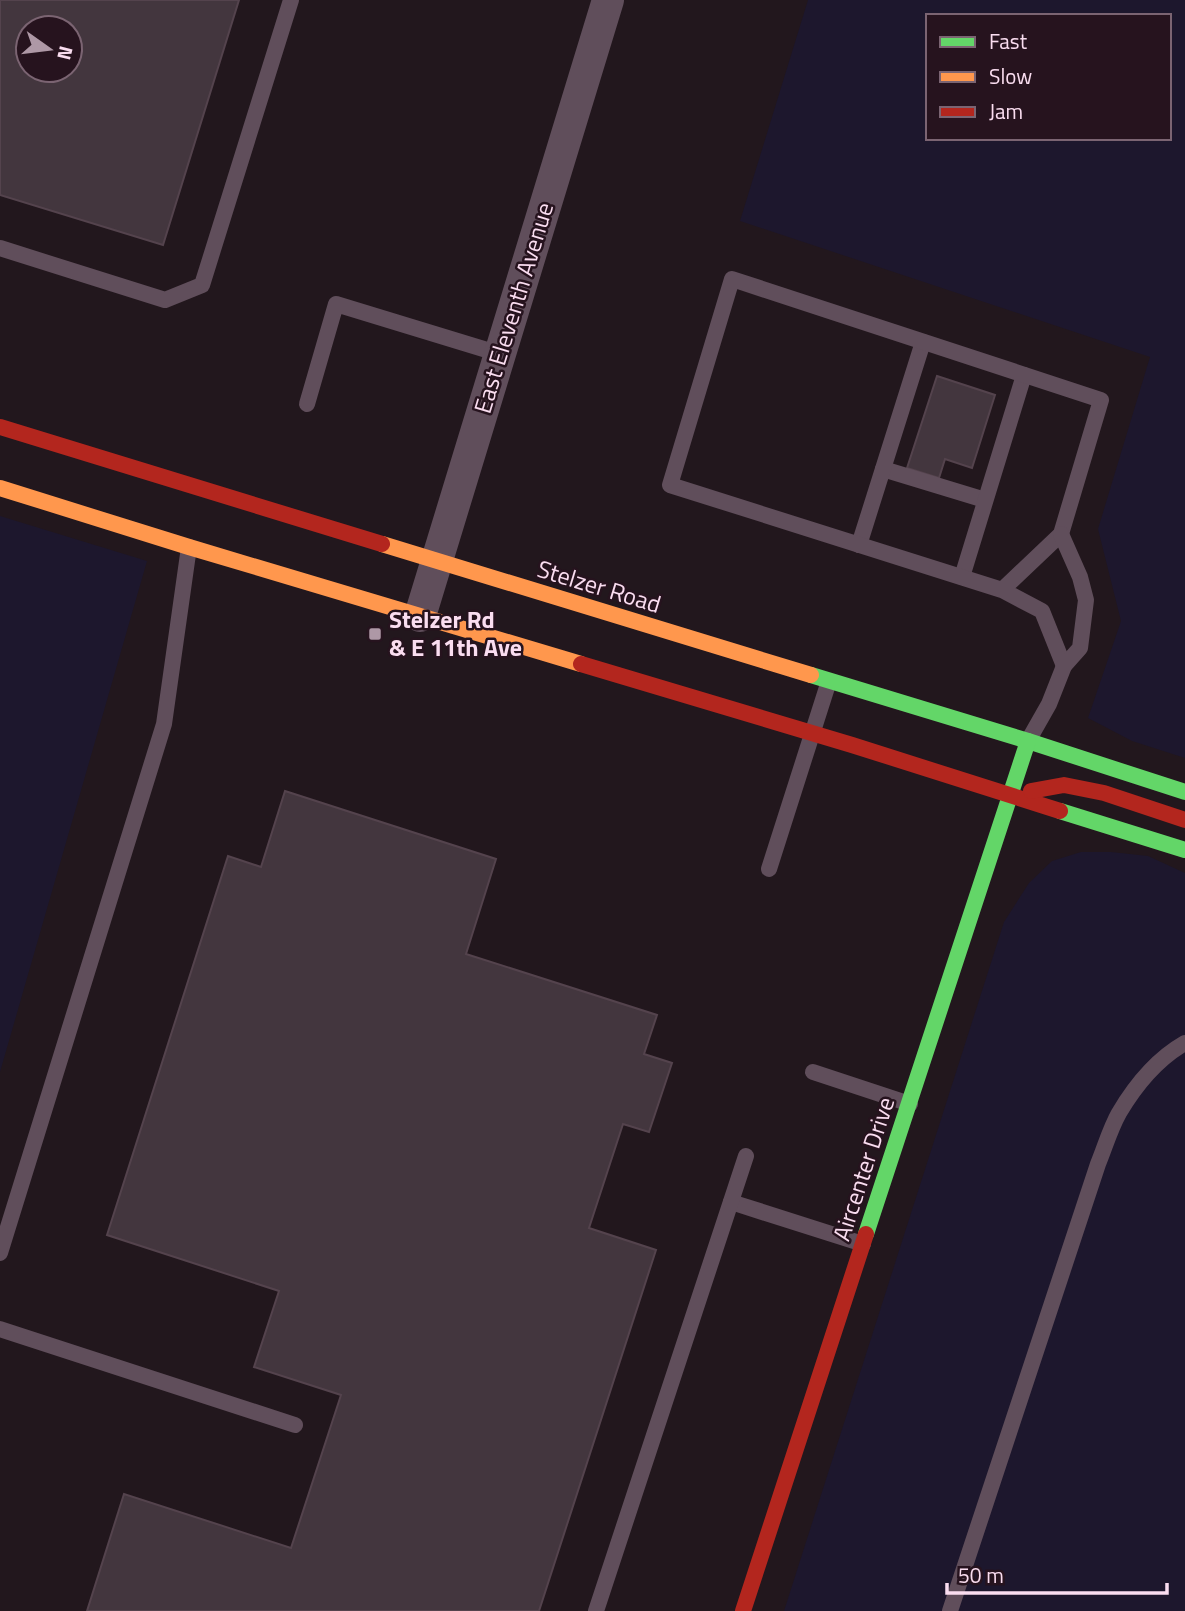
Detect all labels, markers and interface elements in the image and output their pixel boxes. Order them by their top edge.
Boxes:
north arrow [14,14,84,84]
legend [926,14,1171,140]
text: Fast [989,25,1028,57]
text: N [50,43,82,63]
text: Slow [989,60,1032,92]
text: Jam [989,95,1023,127]
street label: East Eleventh Avenue [464,198,562,418]
street label: Stelzer Road [533,550,665,622]
place label: Stelzer Rd & E 11th Ave [389,601,522,665]
marker: Stelzer Rd & E 11th Ave [367,626,383,642]
street label: Aircenter Drive [823,1092,903,1245]
scale bar [947,1552,1168,1596]
text: 50 m [958,1559,1004,1591]

